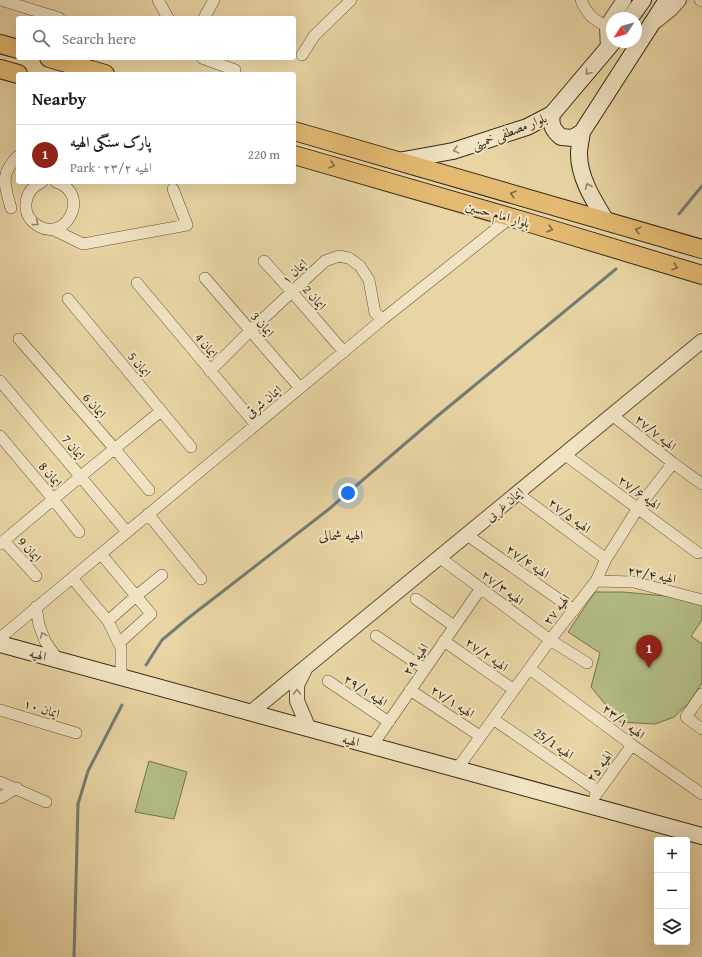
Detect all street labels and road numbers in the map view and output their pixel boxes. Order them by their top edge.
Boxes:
street label: بلوار مصطفی خمینی [469,108,550,155]
street label: بلوار امام حسین [463,196,532,235]
street label: ایمان ۱ [277,254,312,288]
street label: ایمان 2 [298,281,331,314]
street label: ایمان 3 [246,308,279,341]
street label: ایمان 4 [190,328,223,362]
street label: ایمان 5 [123,347,156,381]
street label: ایمان شرقی [241,380,286,422]
street label: ایمان 6 [78,389,111,422]
street label: الهیه ۲۷/۷ [631,410,681,455]
street label: ایمان 7 [57,430,90,464]
street label: ایمان 8 [34,458,67,491]
street label: الهیه ۲۷/۶ [614,470,665,515]
street label: ایمان غربی [481,483,528,526]
street label: الهیه ۲۷/۵ [545,493,595,538]
street label: ایمان 9 [13,533,46,566]
street label: الهیه ۲۷/۴ [502,540,553,583]
street label: الهیه ۲۳/۴ [626,561,678,589]
street label: الهیه ۲۷/۳ [478,565,528,610]
street label: الهیه ۲۷ [538,590,575,629]
street label: الهیه ۲۷/۲ [461,633,512,676]
street label: الهیه ۲۹ [398,639,433,679]
street label: الهیه [27,643,49,666]
street label: الهیه ۲۹/۱ [340,669,392,712]
street label: الهیه ۲۷/۱ [427,680,479,723]
street label: ایمان ۱۰ [21,694,62,723]
street label: الهیه ۲۳/۱ [599,699,649,744]
street label: الهیه 25/1 [530,723,578,764]
street label: الهیه [340,729,362,752]
street label: الهیه ۲۵ [581,746,617,786]

